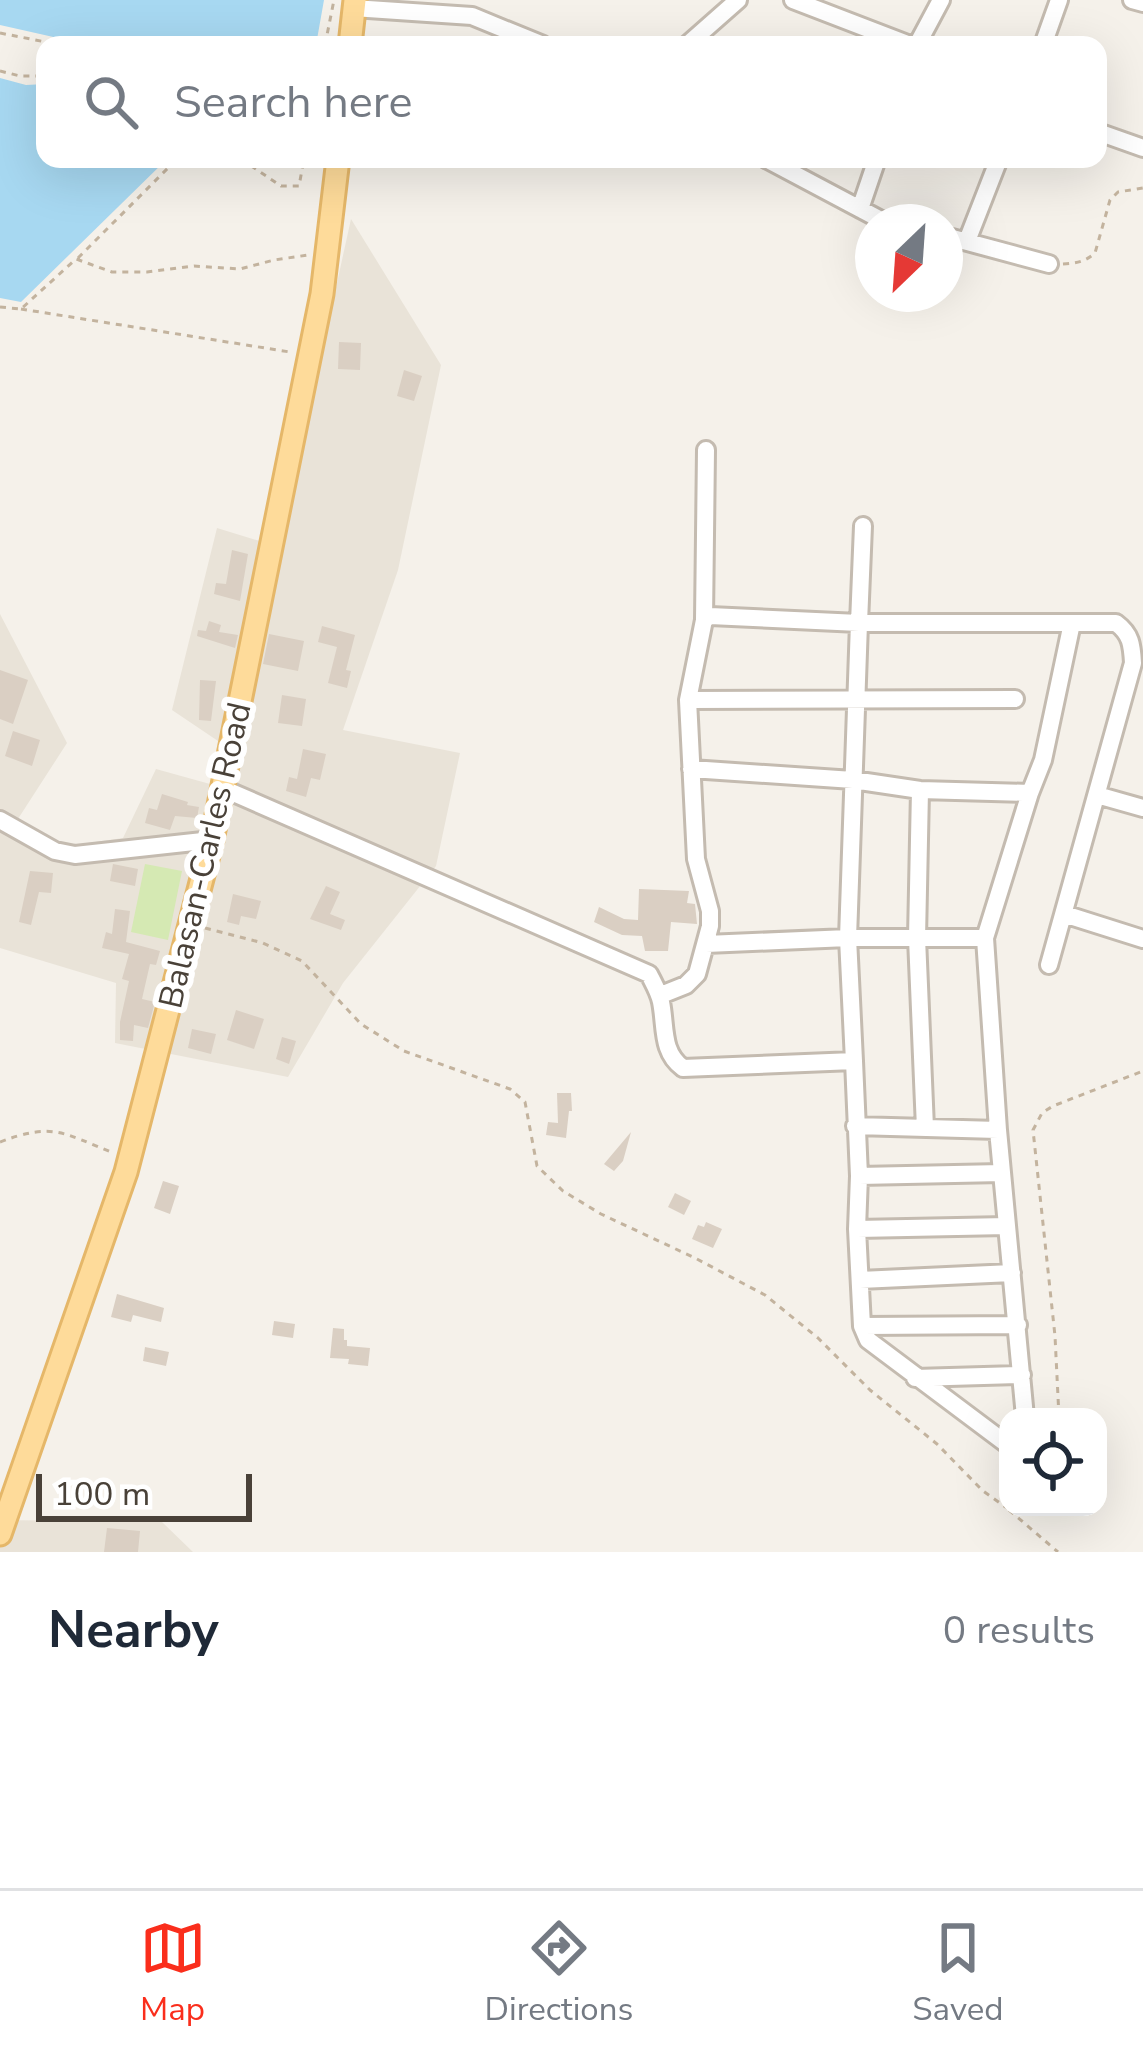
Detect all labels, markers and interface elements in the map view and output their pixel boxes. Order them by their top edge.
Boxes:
search box [36,36,1107,168]
icon: search [78,69,144,135]
text: Search here [174,72,413,133]
north arrow [855,204,963,312]
street label: Balasan-Carles Road [148,698,263,1013]
map controls [999,1408,1107,1516]
button: locate [999,1408,1107,1516]
scale bar [36,1468,252,1521]
text: 100 m [54,1472,150,1517]
text: Nearby [48,1595,219,1665]
text: 0 results [943,1604,1095,1657]
tab: Map [140,1915,206,2032]
tab: Directions [485,1915,633,2032]
tab: Saved [912,1915,1003,2032]

